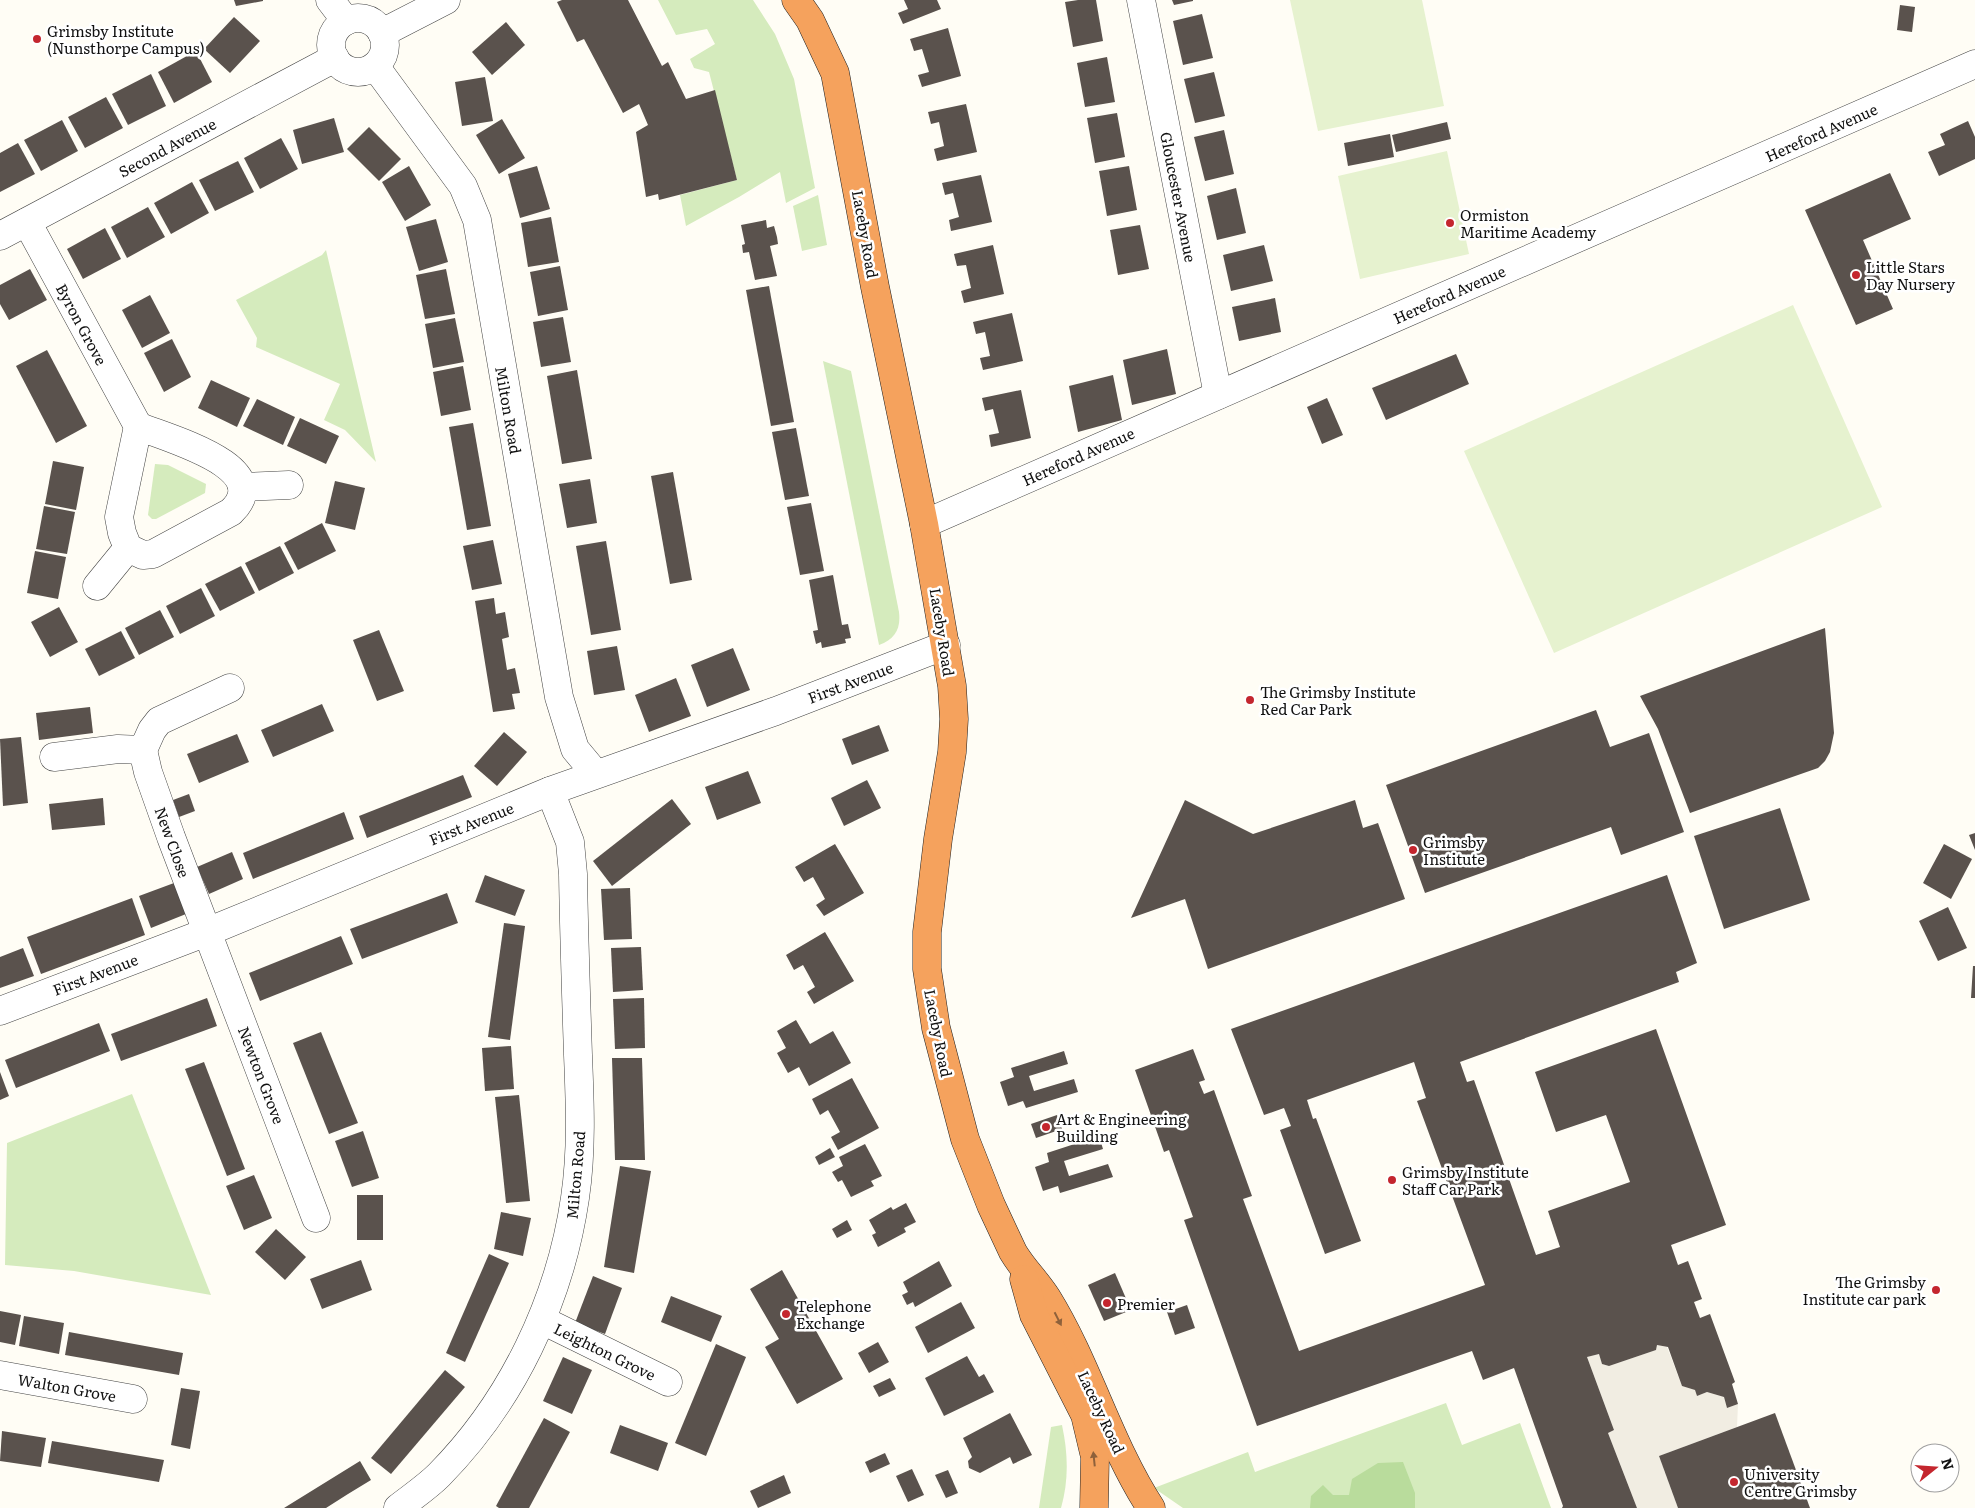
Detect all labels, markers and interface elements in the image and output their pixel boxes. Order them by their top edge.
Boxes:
place label: Grimsby Institute (Nunsthorpe Campus) [47,19,205,59]
marker: Grimsby Institute (Nunsthorpe Campus) [31,33,43,45]
street label: Hereford Avenue [1761,97,1881,167]
street label: Second Avenue [114,112,220,182]
street label: Gloucester Avenue [1155,130,1203,264]
street label: Laceby Road [847,188,885,280]
place label: Ormiston Maritime Academy [1460,203,1596,243]
marker: Ormiston Maritime Academy [1444,217,1456,229]
place label: Little Stars Day Nursery [1866,255,1955,295]
street label: Hereford Avenue [1389,259,1509,329]
marker: Little Stars Day Nursery [1850,269,1862,281]
street label: Byron Grove [51,279,113,369]
street label: Milton Road [490,364,528,456]
street label: Hereford Avenue [1018,421,1138,491]
street label: Laceby Road [925,586,961,678]
street label: First Avenue [804,655,896,709]
place label: The Grimsby Institute Red Car Park [1260,680,1416,720]
marker: The Grimsby Institute Red Car Park [1244,694,1256,706]
street label: First Avenue [425,795,517,850]
street label: New Close [150,803,196,881]
place label: Grimsby Institute [1423,830,1485,870]
marker: Grimsby Institute [1407,844,1419,856]
street label: First Avenue [49,947,141,1001]
street label: Laceby Road [919,987,959,1079]
street label: Newton Grove [233,1023,291,1127]
place label: Art & Engineering Building [1056,1107,1187,1147]
marker: Art & Engineering Building [1040,1121,1052,1133]
street label: Milton Road [560,1130,590,1220]
place label: Grimsby Institute Staff Car Park [1402,1160,1529,1200]
marker: Grimsby Institute Staff Car Park [1386,1174,1398,1186]
place label: The Grimsby Institute car park [1802,1270,1927,1310]
marker: The Grimsby Institute car park [1930,1284,1942,1296]
place label: Premier [1117,1292,1175,1315]
place label: Telephone Exchange [796,1294,871,1334]
marker: Premier [1101,1297,1113,1309]
marker: Telephone Exchange [780,1308,792,1320]
one-way arrow [1054,1312,1062,1327]
street label: Leighton Grove [550,1316,660,1386]
street label: Walton Grove [16,1367,118,1407]
street label: Laceby Road [1073,1367,1131,1457]
north arrow [1910,1443,1960,1493]
one-way arrow [1090,1451,1098,1467]
text: N [1937,1455,1960,1473]
place label: University Centre Grimsby [1744,1462,1857,1502]
marker: University Centre Grimsby [1728,1476,1740,1488]

